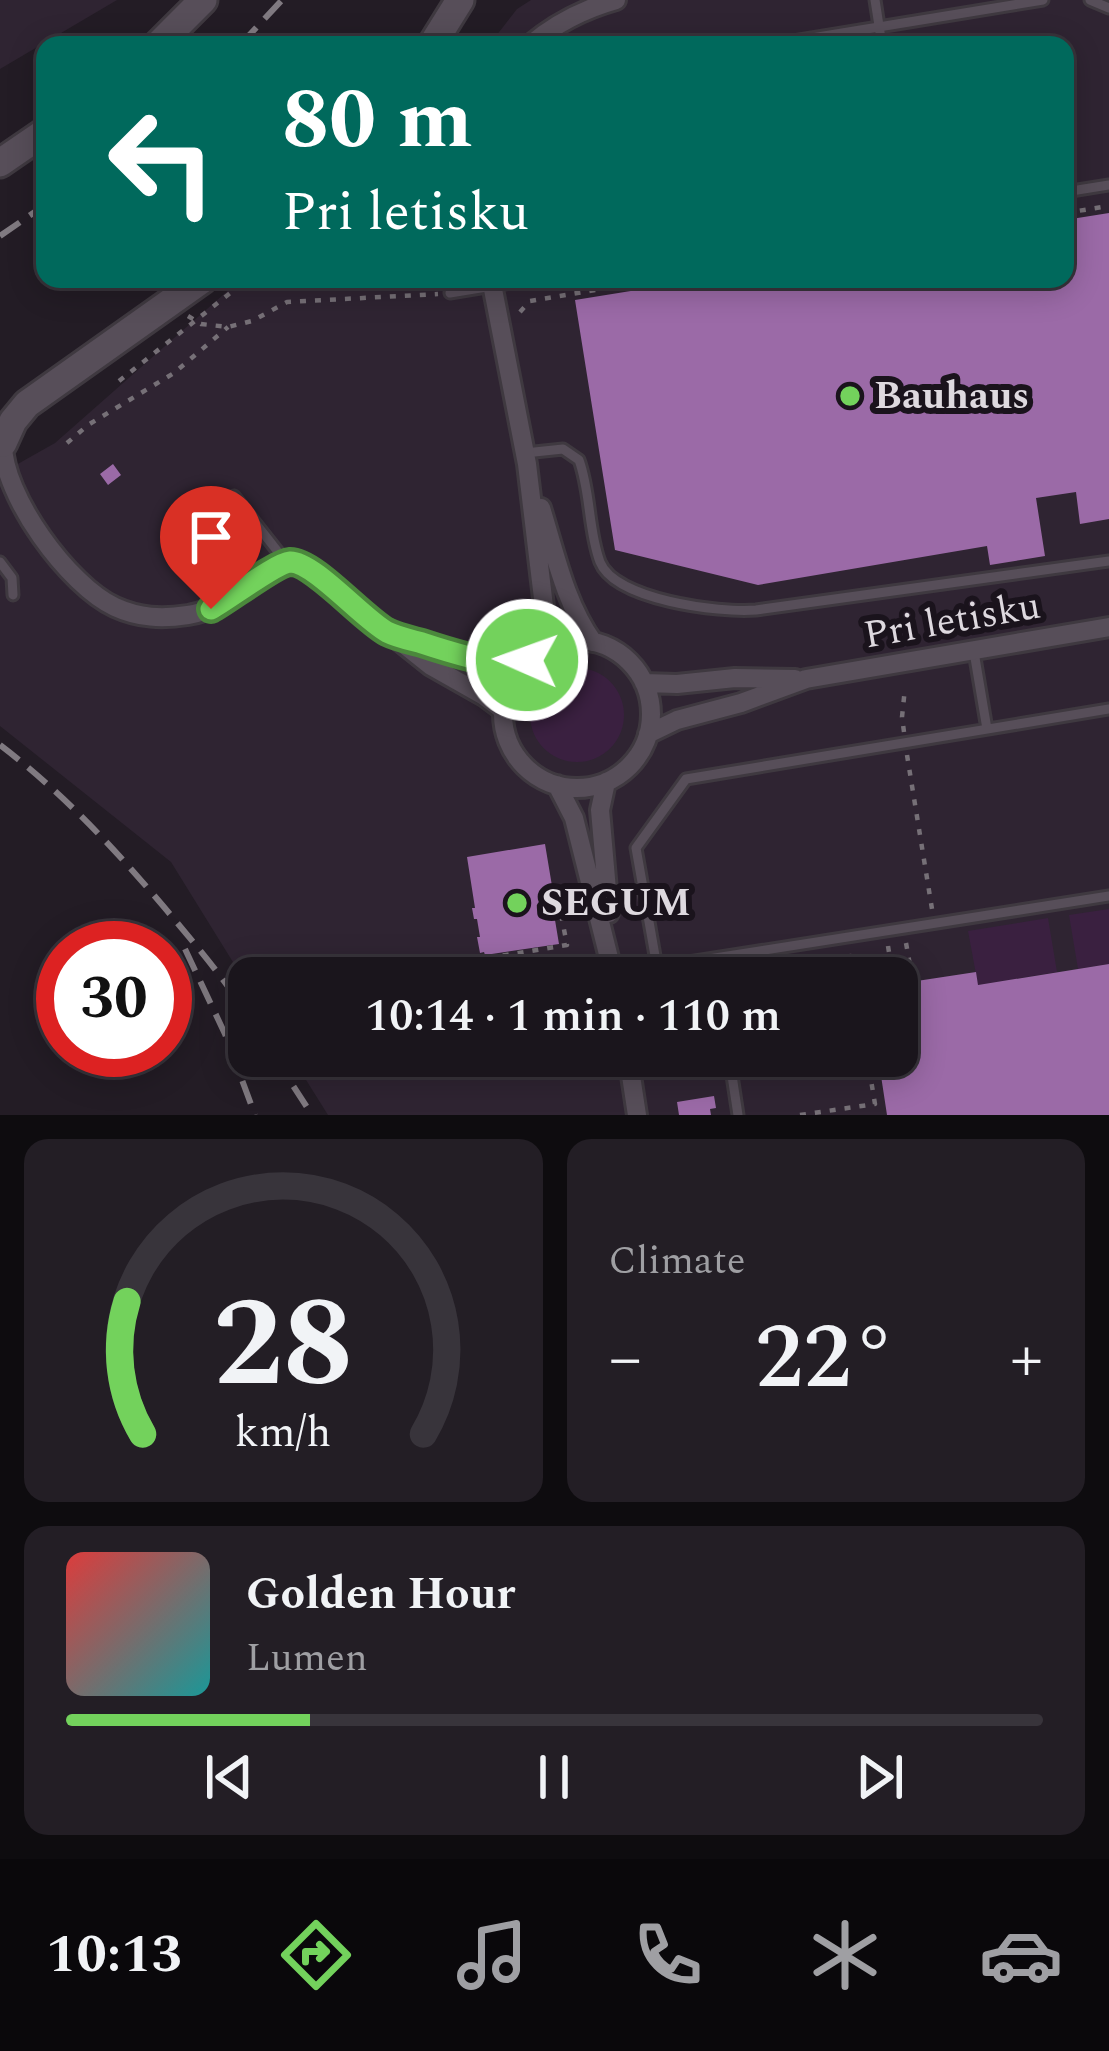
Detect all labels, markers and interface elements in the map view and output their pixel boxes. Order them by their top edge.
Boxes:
text: 80 m [282,57,473,185]
icon: left [84,84,240,240]
text: Pri letisku [282,172,529,254]
place label: Bauhaus [874,367,1029,426]
marker: Bauhaus [837,383,863,409]
pin [160,486,262,609]
icon: arrive [178,504,244,570]
street label: Pri letisku [859,576,1045,666]
position arrow [464,597,590,723]
place label: SEGUM [541,874,691,933]
marker: SEGUM [504,890,530,916]
speed limit sign: 30 [36,921,192,1077]
text: 10:14 · 1 min · 110 m [365,982,781,1051]
text: Climate [609,1232,746,1291]
text: 28 [213,1251,353,1441]
text: 22° [755,1291,896,1428]
text: − [609,1309,642,1410]
text: + [1010,1309,1043,1410]
text: km/h [235,1400,332,1465]
text: Golden Hour [246,1560,515,1629]
text: Lumen [246,1629,368,1688]
icon: previous [196,1744,262,1810]
icon: pause [521,1744,587,1810]
icon: next [847,1744,913,1810]
icon: directions [274,1913,358,1997]
icon: music [450,1913,534,1997]
icon: phone [626,1913,710,1997]
icon: climate [803,1913,887,1997]
icon: car [979,1913,1063,1997]
text: 10:13 [46,1914,182,1996]

